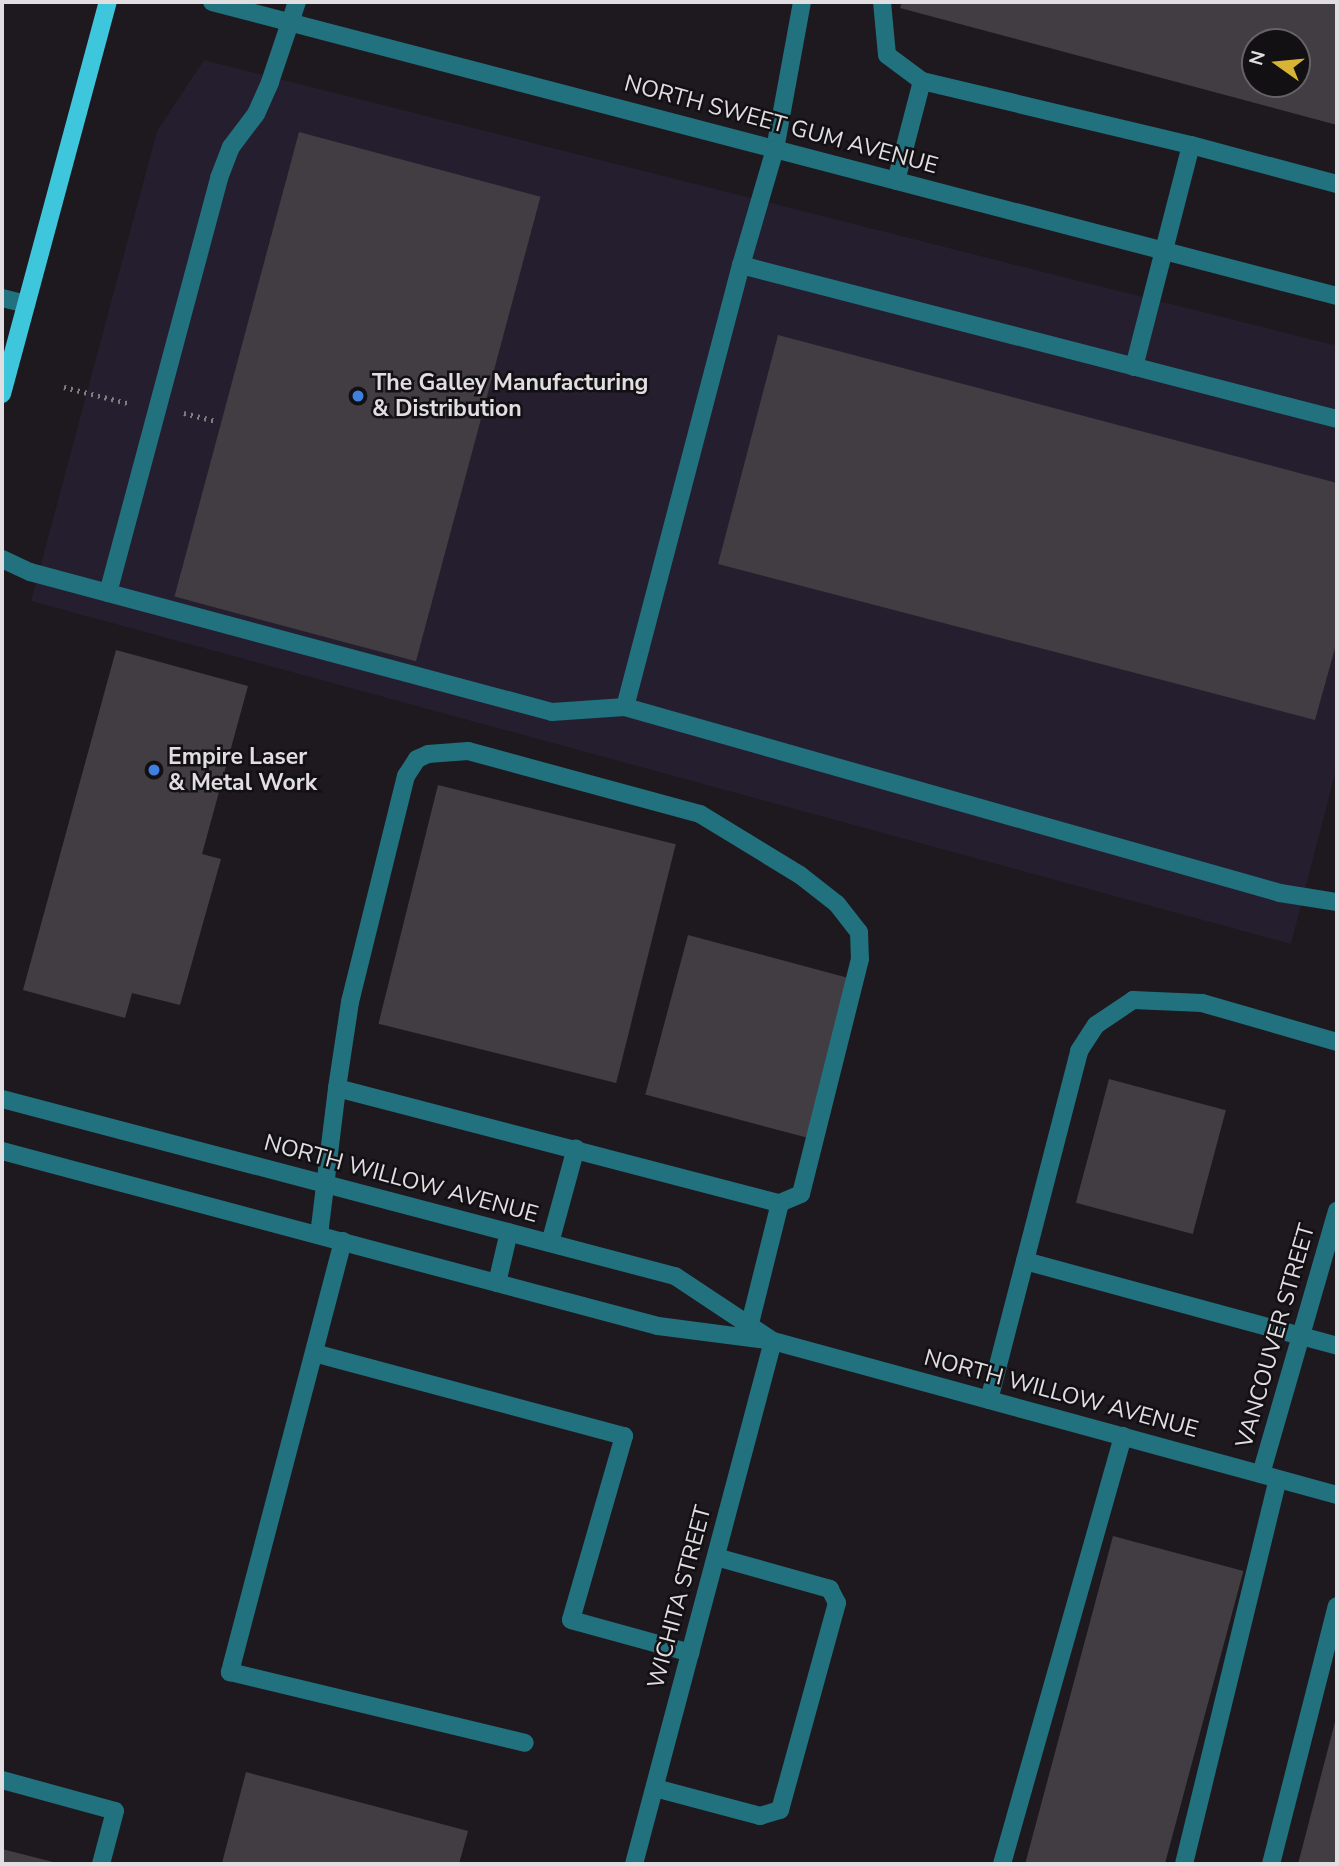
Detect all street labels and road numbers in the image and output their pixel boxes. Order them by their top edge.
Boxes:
street label: NORTH SWEET GUM AVENUE [621,70,941,180]
street label: NORTH WILLOW AVENUE [261,1129,541,1229]
street label: VANCOUVER STREET [1231,1221,1321,1451]
street label: NORTH WILLOW AVENUE [921,1344,1201,1444]
street label: WICHITA STREET [642,1503,718,1691]

